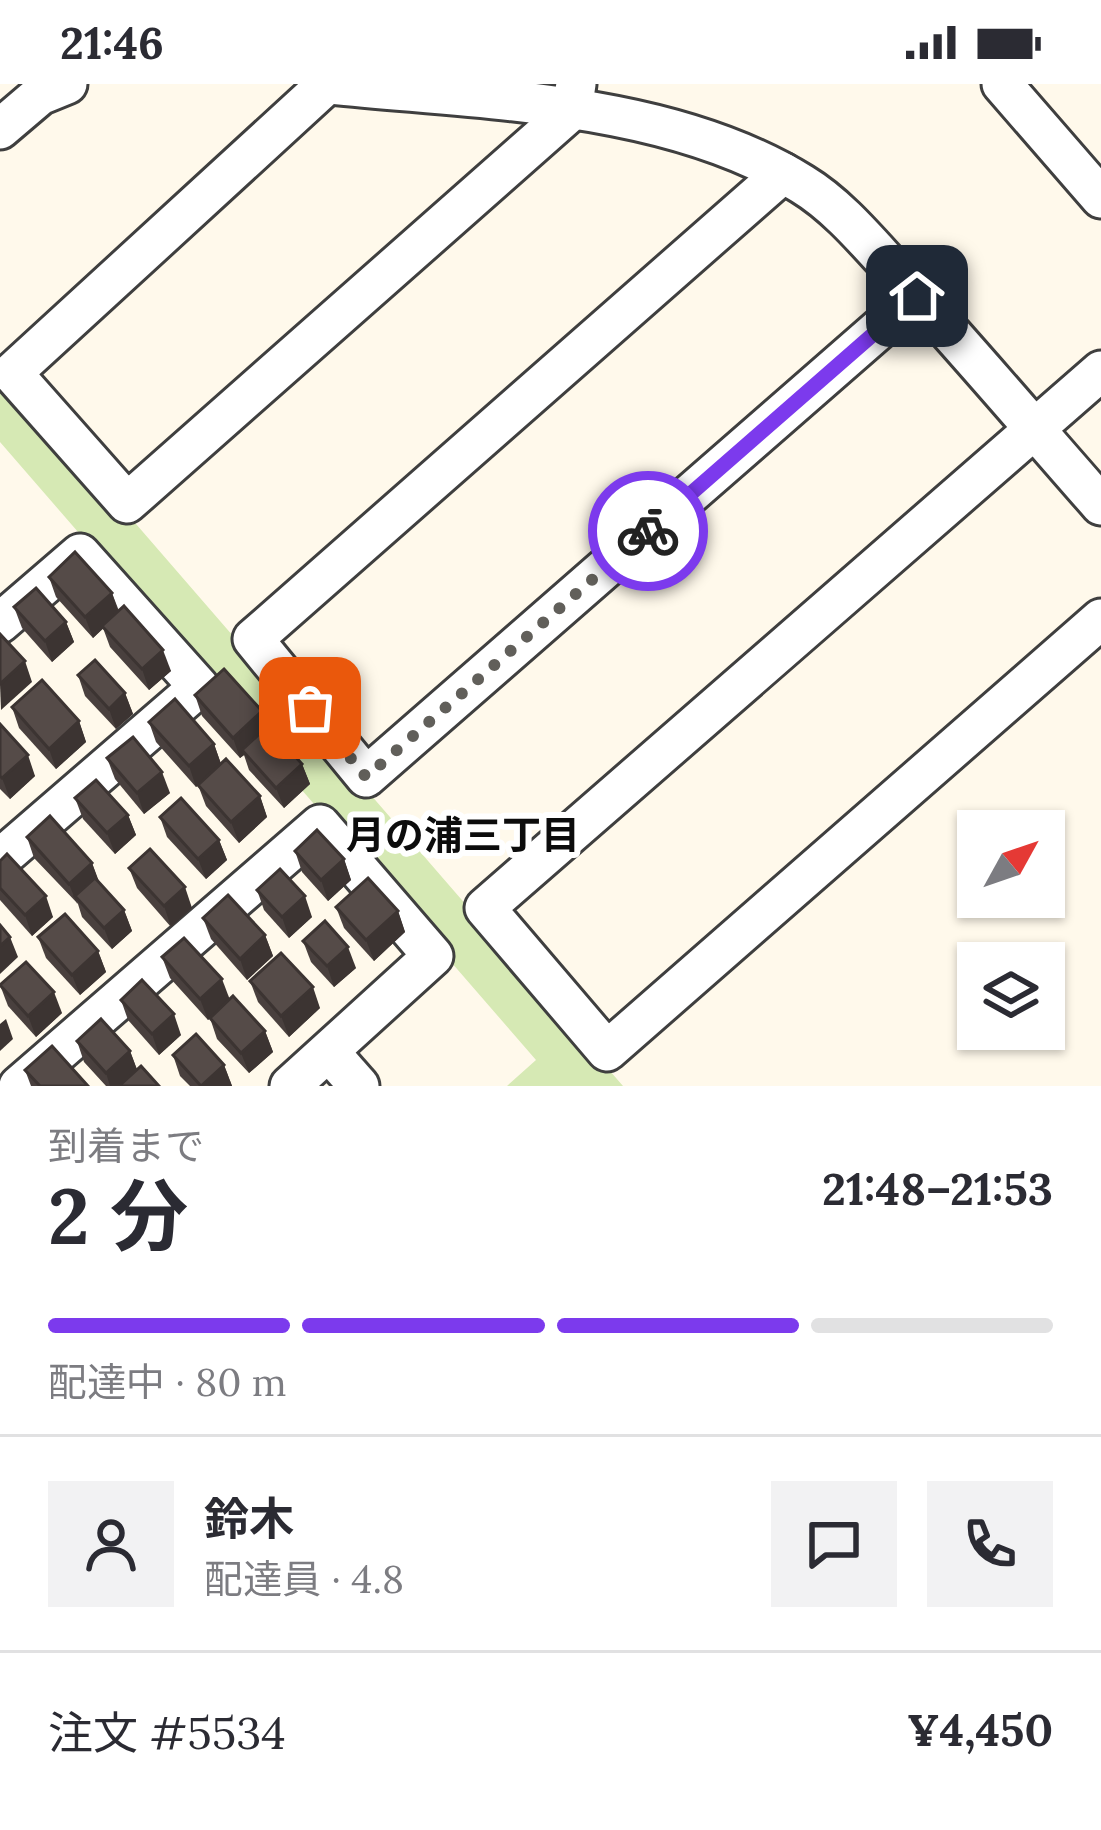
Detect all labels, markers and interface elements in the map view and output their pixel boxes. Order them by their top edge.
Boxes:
text: 21:46 [60,14,164,71]
pin [866,245,968,347]
icon: home [884,263,950,329]
courier [588,471,708,591]
icon: bike [615,498,681,564]
pin [259,657,361,759]
icon: bag [277,675,343,741]
district label: 月の浦三丁目 [346,810,580,860]
north arrow [957,810,1065,918]
map controls [957,810,1065,1050]
button: layers [957,942,1065,1050]
text: 到着まで [48,1121,204,1171]
text: 21:48–21:53 [822,1160,1053,1217]
text: 2 分 [48,1166,188,1265]
text: 配達中 · 80 m [48,1357,287,1407]
button: person [48,1481,174,1607]
button: chat [771,1481,897,1607]
button: phone [927,1481,1053,1607]
text: 鈴木 [204,1490,294,1547]
text: 配達員 · 4.8 [204,1554,404,1604]
text: ¥4,450 [907,1701,1053,1758]
text: 注文 #5534 [48,1704,286,1761]

